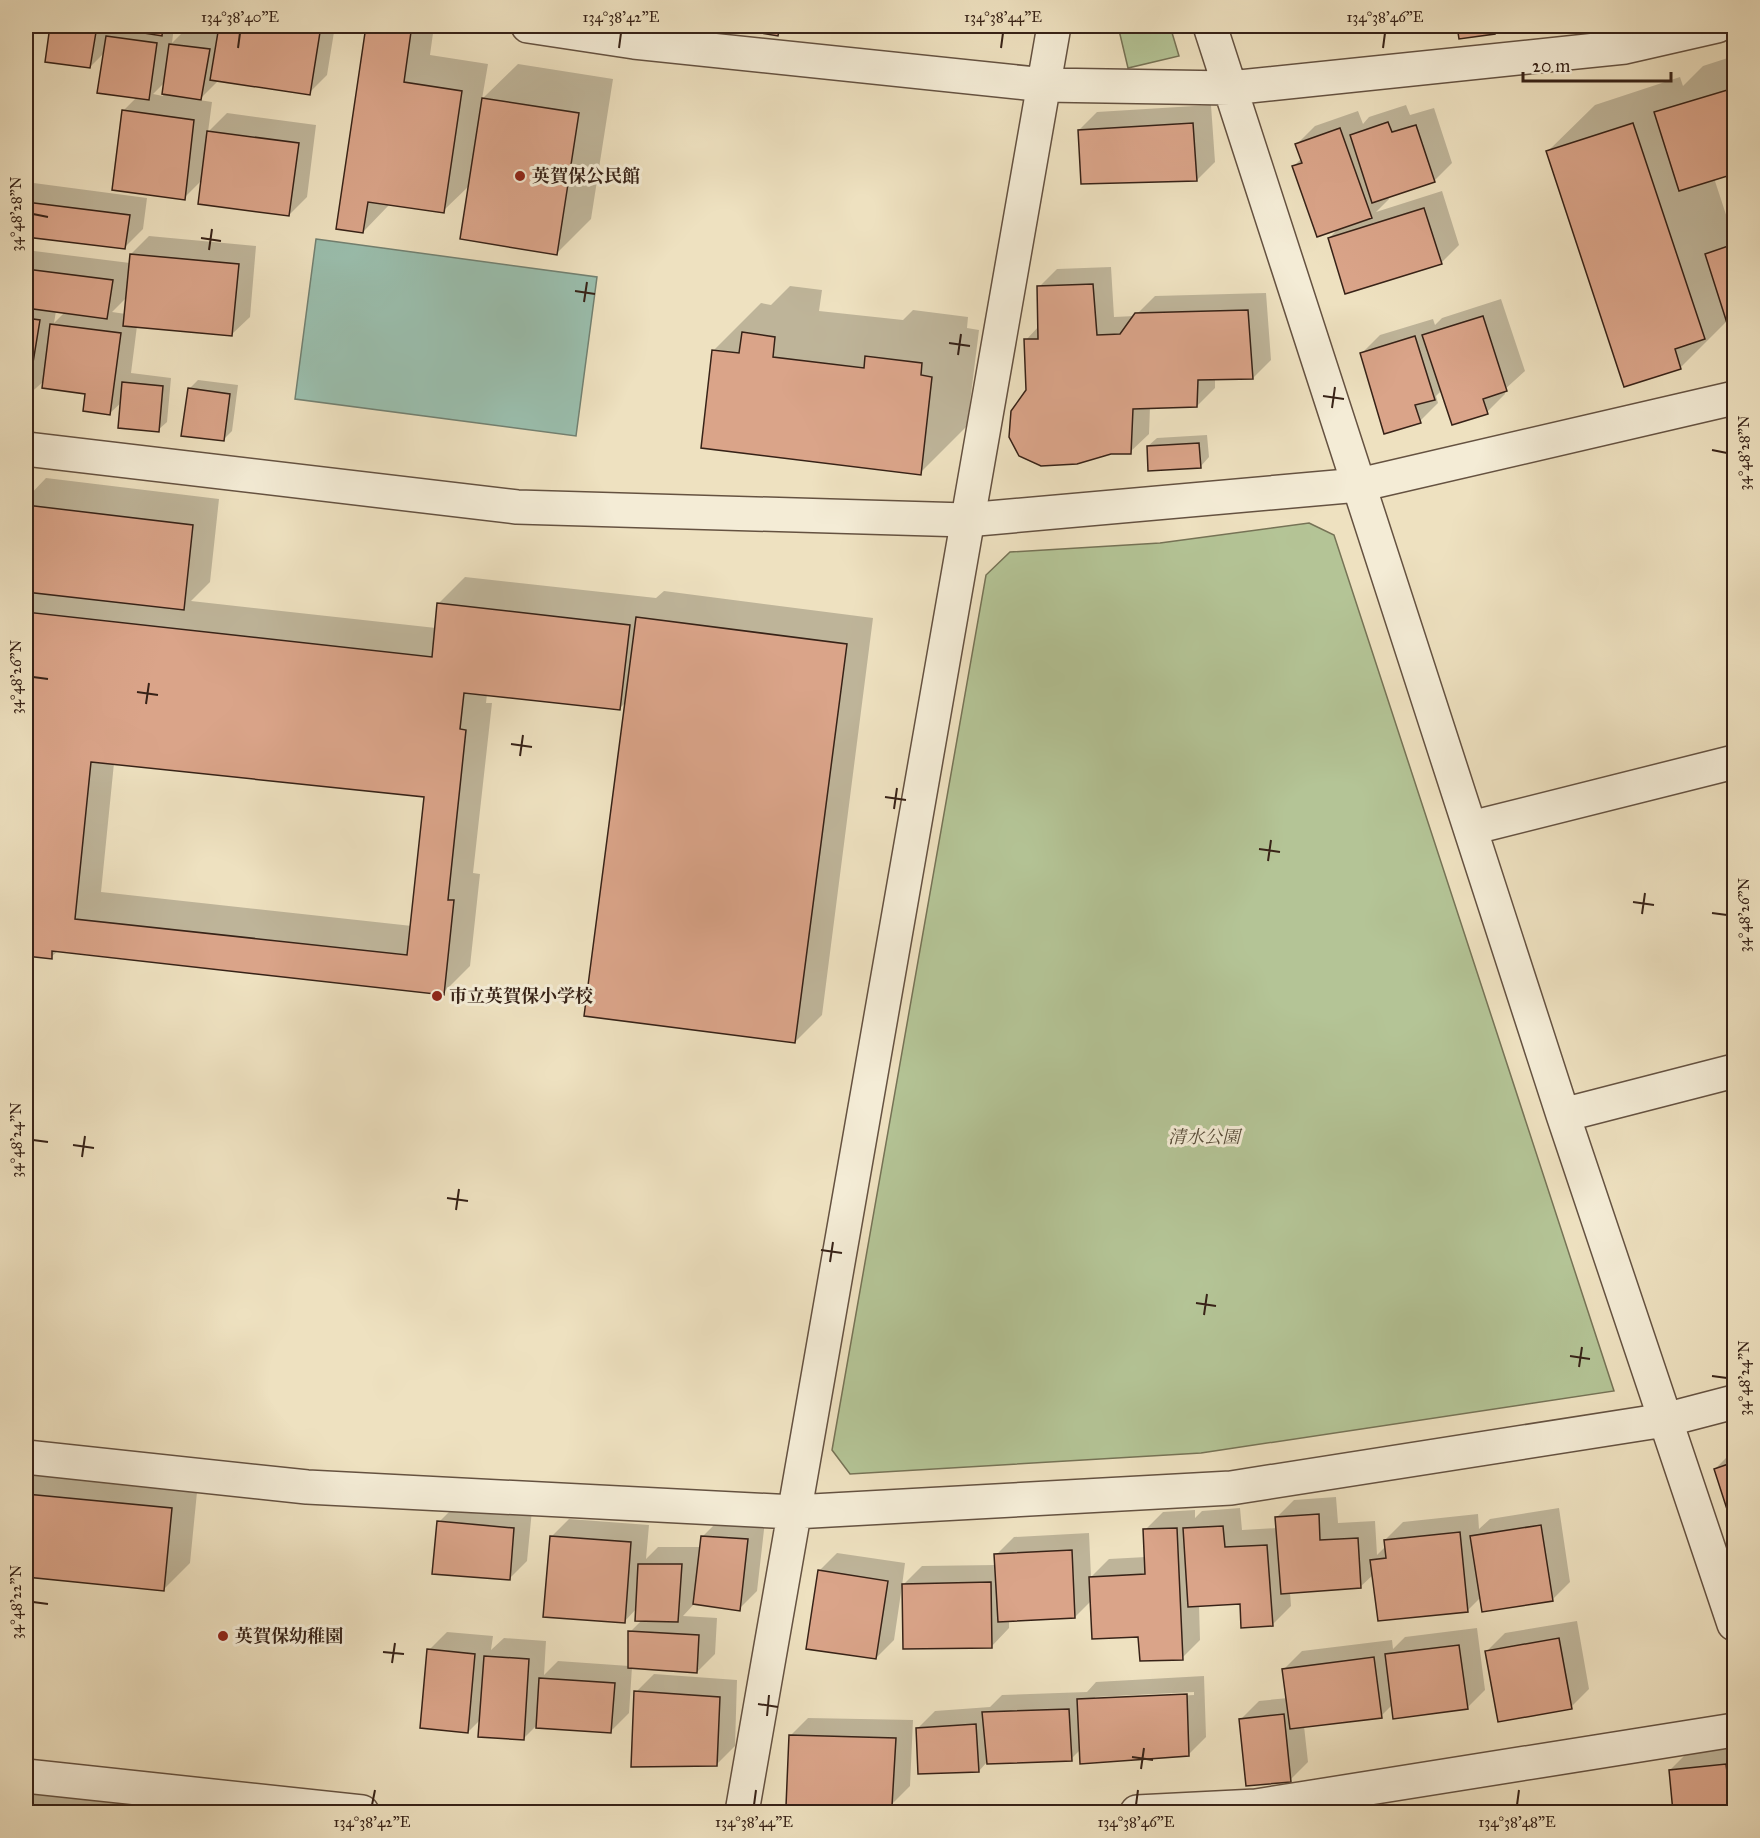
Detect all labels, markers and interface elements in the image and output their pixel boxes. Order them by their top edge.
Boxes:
text: 134°38'40"E [201,8,279,26]
text: 134°38'42"E [583,8,660,26]
text: 134°38'44"E [964,8,1042,26]
text: 134°38'46"E [1346,8,1424,26]
scale bar [1523,45,1672,83]
text: 20 m [1532,55,1570,77]
place label: 英賀保公民館 [532,165,640,187]
marker: 英賀保公民館 [513,169,527,183]
text: 34°48'28"N [7,176,25,251]
text: 34°48'28"N [1735,415,1753,490]
text: 34°48'26"N [7,639,25,714]
text: 34°48'26"N [1735,877,1753,952]
place label: 市立英賀保小学校 [449,985,593,1007]
marker: 市立英賀保小学校 [430,989,444,1003]
text: 34°48'24"N [7,1102,25,1178]
park label: 清水公園 [1168,1126,1243,1148]
text: 34°48'24"N [1735,1340,1753,1416]
text: 34°48'22"N [7,1565,25,1639]
place label: 英賀保幼稚園 [235,1625,343,1647]
marker: 英賀保幼稚園 [216,1629,230,1643]
text: 134°38'42"E [334,1813,411,1831]
text: 134°38'44"E [715,1813,793,1831]
text: 134°38'46"E [1097,1813,1175,1831]
text: 134°38'48"E [1478,1813,1556,1831]

